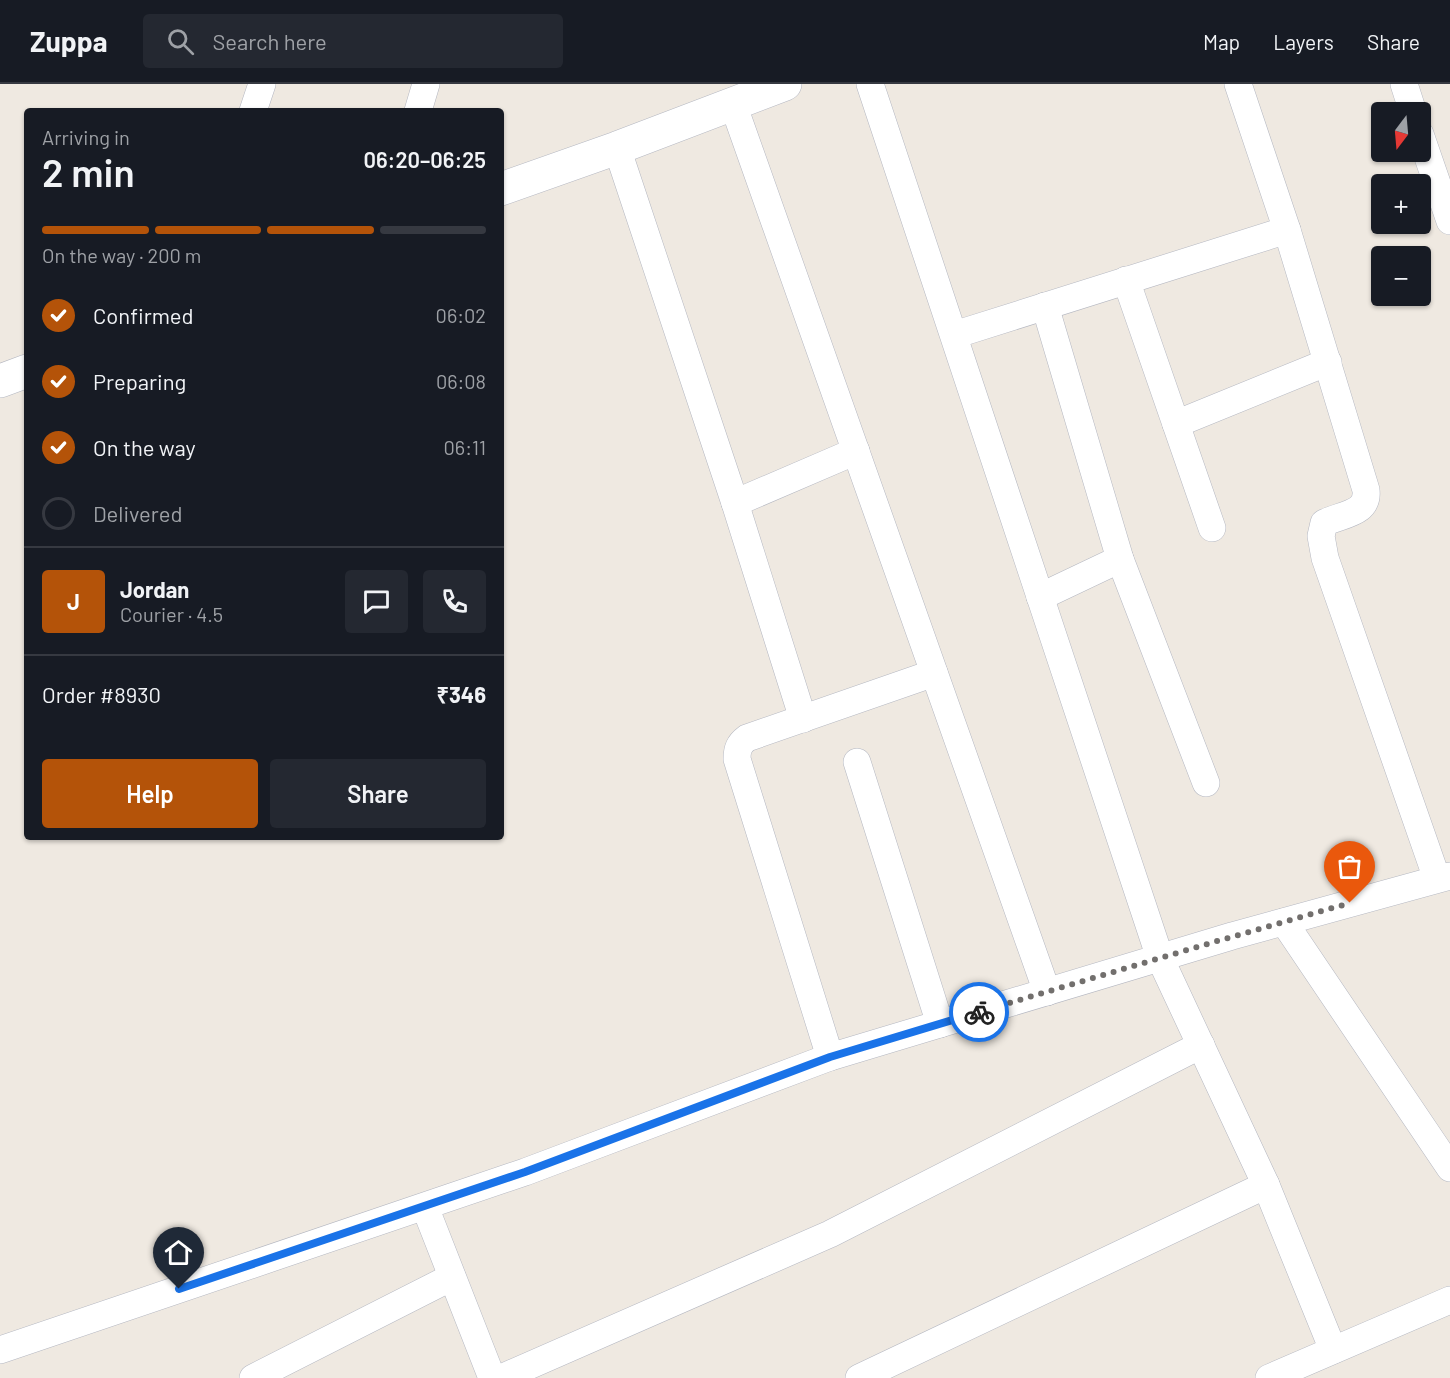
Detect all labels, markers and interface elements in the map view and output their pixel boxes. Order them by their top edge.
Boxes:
search box [143,14,563,68]
text: Zuppa [30,24,107,58]
icon: search [164,25,197,58]
text: Search here [212,28,327,54]
text: Map [1203,29,1240,54]
text: Layers [1273,29,1334,54]
text: Share [1367,29,1420,54]
north arrow [1371,102,1431,162]
map controls [1371,102,1431,306]
text: Arriving in [42,125,130,149]
text: 06:20–06:25 [363,146,486,172]
text: 2 min [42,148,135,195]
button: + [1371,174,1431,234]
text: On the way · 200 m [42,243,201,267]
button: − [1371,246,1431,306]
icon: check [42,299,75,332]
text: Confirmed [93,302,193,328]
text: 06:02 [436,303,486,327]
icon: check [42,365,75,398]
text: Preparing [93,368,186,394]
text: 06:08 [436,369,486,393]
icon: check [42,431,75,464]
text: On the way [93,434,196,460]
text: 06:11 [444,435,486,459]
text: Delivered [93,500,182,526]
button: chat [345,570,408,633]
button: phone [423,570,486,633]
text: Jordan [120,576,189,602]
text: J [67,588,80,614]
text: Courier · 4.5 [120,602,223,626]
text: Order #8930 [42,681,161,707]
text: ₹346 [436,681,486,707]
button: Help [42,759,258,828]
button: Share [270,759,486,828]
pin [1324,841,1375,903]
icon: bag [1333,850,1366,883]
courier [949,982,1009,1042]
icon: bike [963,996,996,1029]
pin [153,1227,204,1289]
icon: home [162,1236,195,1269]

